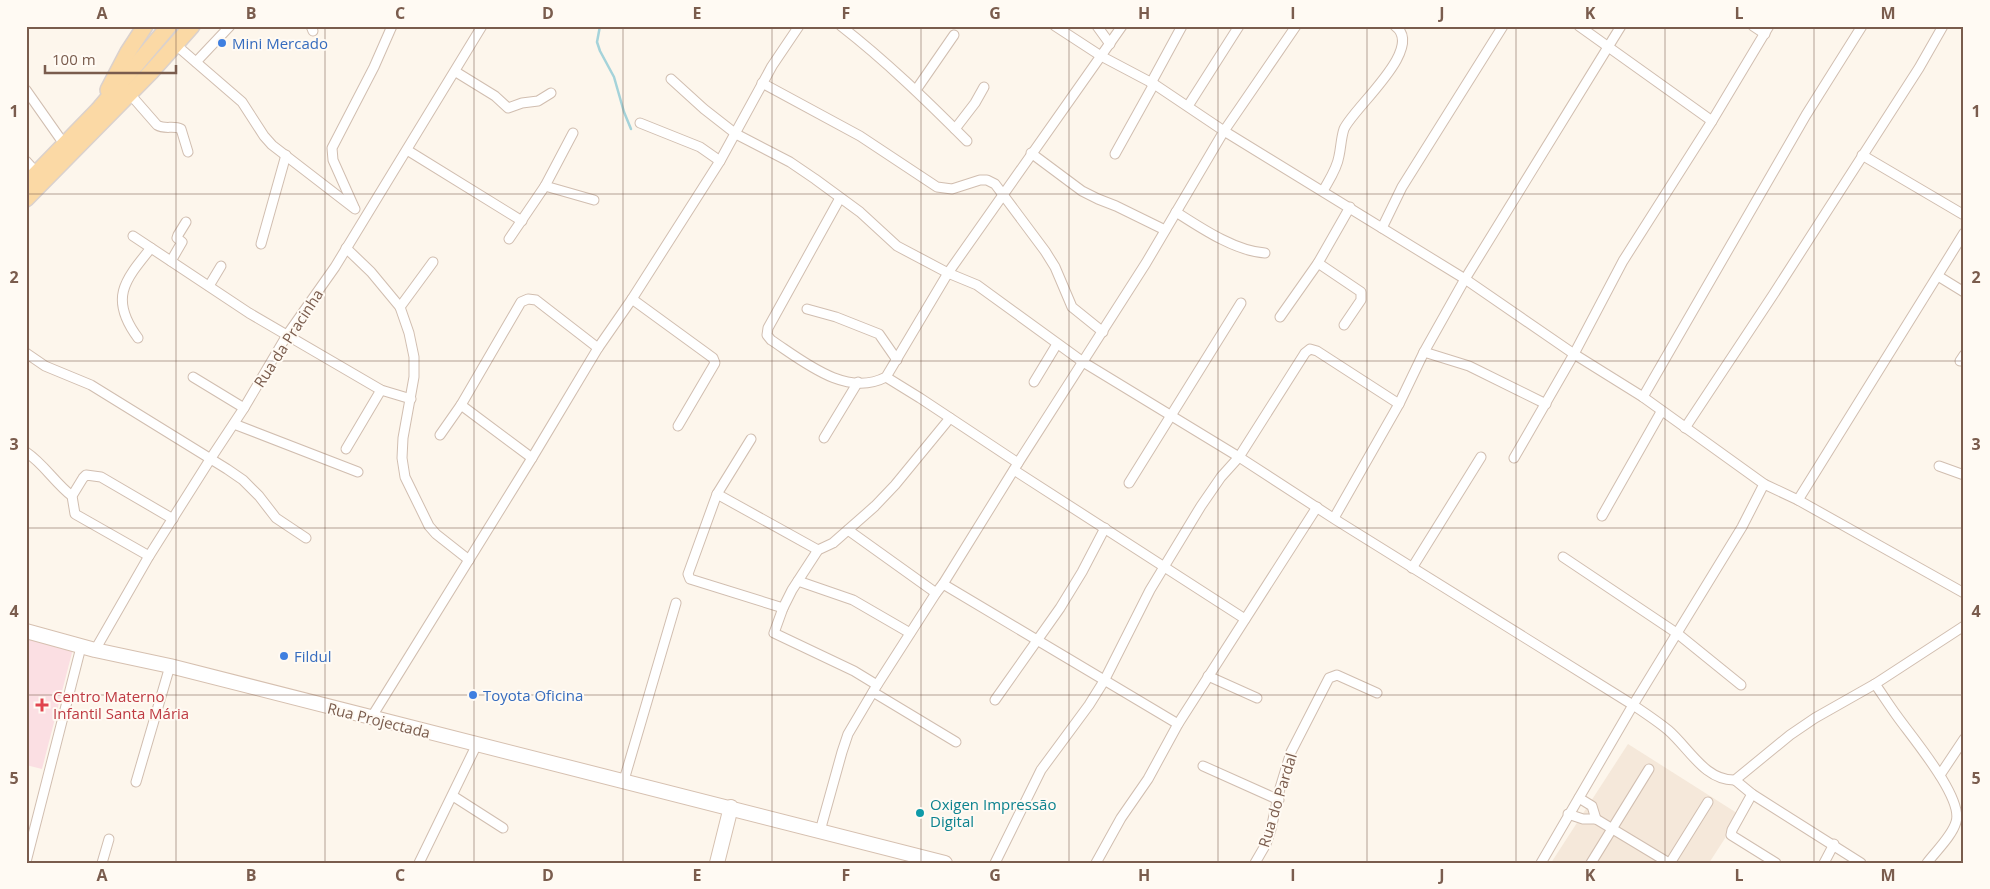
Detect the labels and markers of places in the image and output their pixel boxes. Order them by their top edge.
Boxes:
place label: Mini Mercado [232,33,328,53]
marker: Mini Mercado [216,37,228,49]
place label: Fildul [294,646,331,666]
marker: Fildul [278,650,290,662]
place label: Toyota Oficina [483,685,583,705]
place label: Centro Materno Infantil Santa Mária [53,686,189,723]
marker: Toyota Oficina [467,689,479,701]
marker: Centro Materno Infantil Santa Mária [35,698,49,712]
place label: Oxigen Impressão Digital [930,794,1056,831]
marker: Oxigen Impressão Digital [914,807,926,819]

